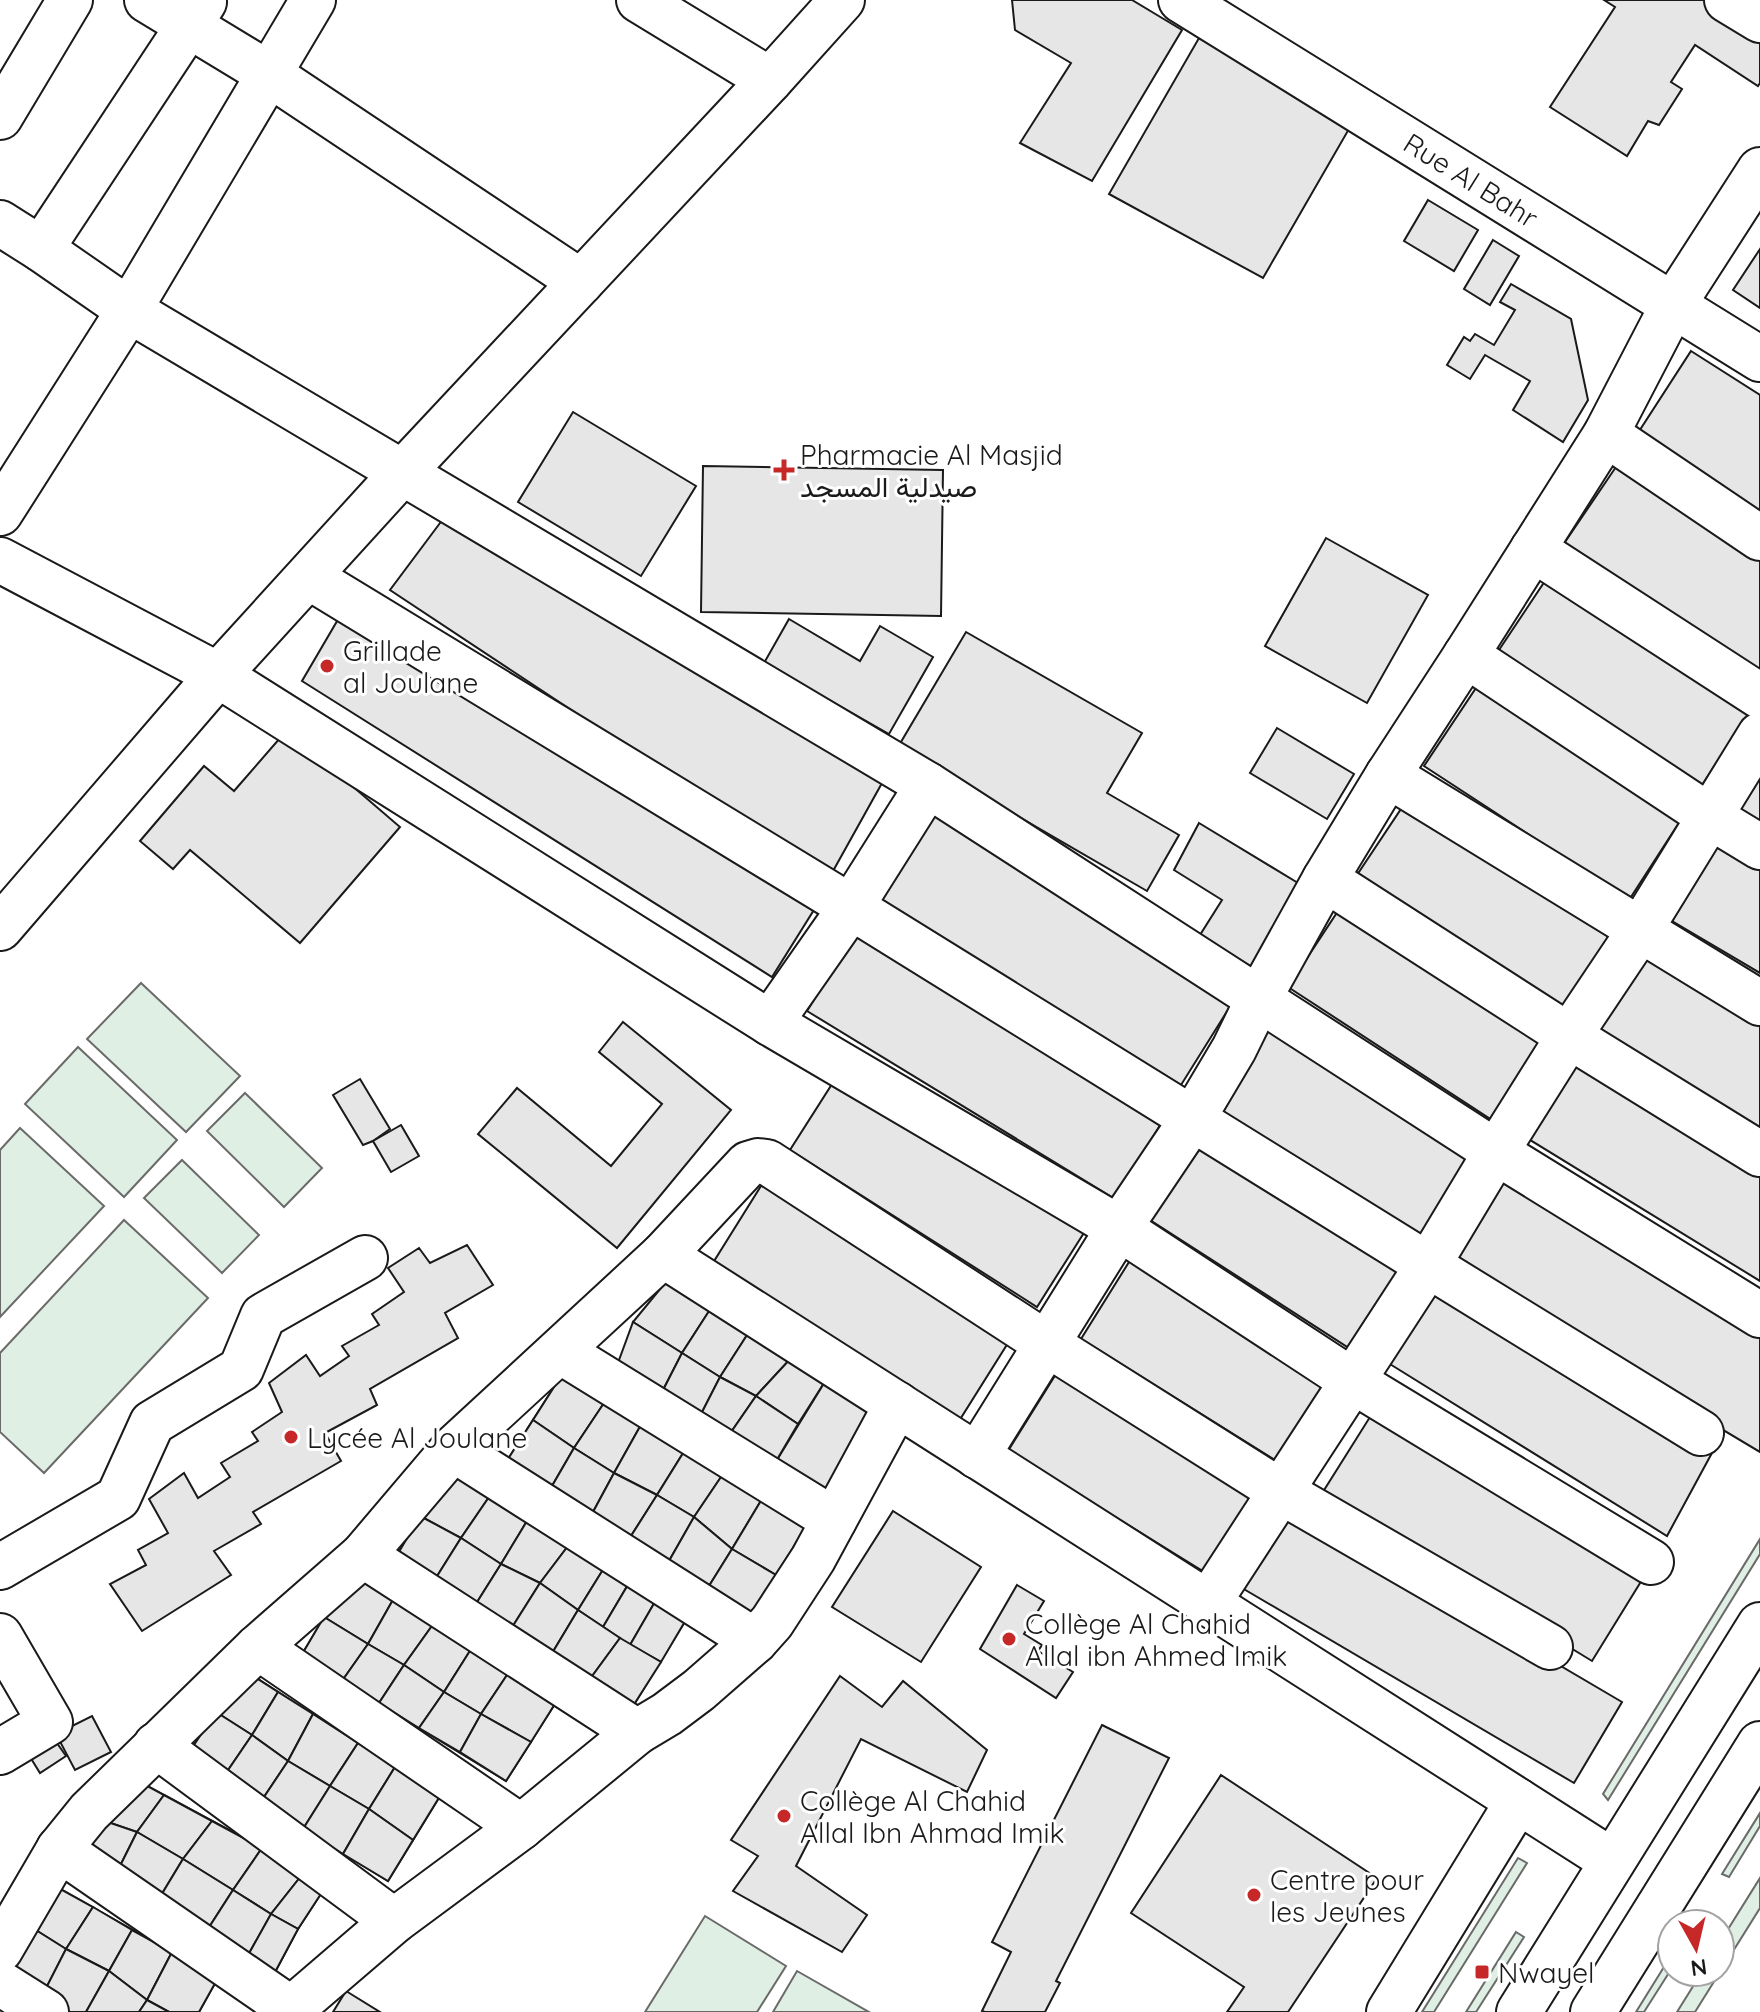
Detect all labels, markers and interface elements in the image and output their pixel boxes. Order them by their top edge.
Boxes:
street label: Rue Al Bahr [1397,125,1545,235]
place label: Pharmacie Al Masjid صيدلية المسجد [800,437,1063,504]
marker: Pharmacie Al Masjid صيدلية المسجد [775,461,793,479]
place label: Grillade al Joulane [343,633,478,700]
marker: Grillade al Joulane [318,657,336,675]
place label: Lycée Al Joulane [307,1420,527,1455]
marker: Lycée Al Joulane [282,1428,300,1446]
place label: Collège Al Chahid Allal ibn Ahmed Imik [1025,1606,1287,1673]
marker: Collège Al Chahid Allal ibn Ahmed Imik [1000,1630,1018,1648]
place label: Collège Al Chahid Allal Ibn Ahmad Imik [800,1783,1065,1850]
marker: Collège Al Chahid Allal Ibn Ahmad Imik [775,1807,793,1825]
place label: Centre pour les Jeunes [1270,1862,1424,1929]
marker: Centre pour les Jeunes [1245,1886,1263,1904]
north arrow [1656,1908,1736,1988]
text: N [1689,1953,1709,1983]
place label: Nwayel [1498,1955,1595,1990]
marker: Nwayel [1473,1963,1491,1981]

